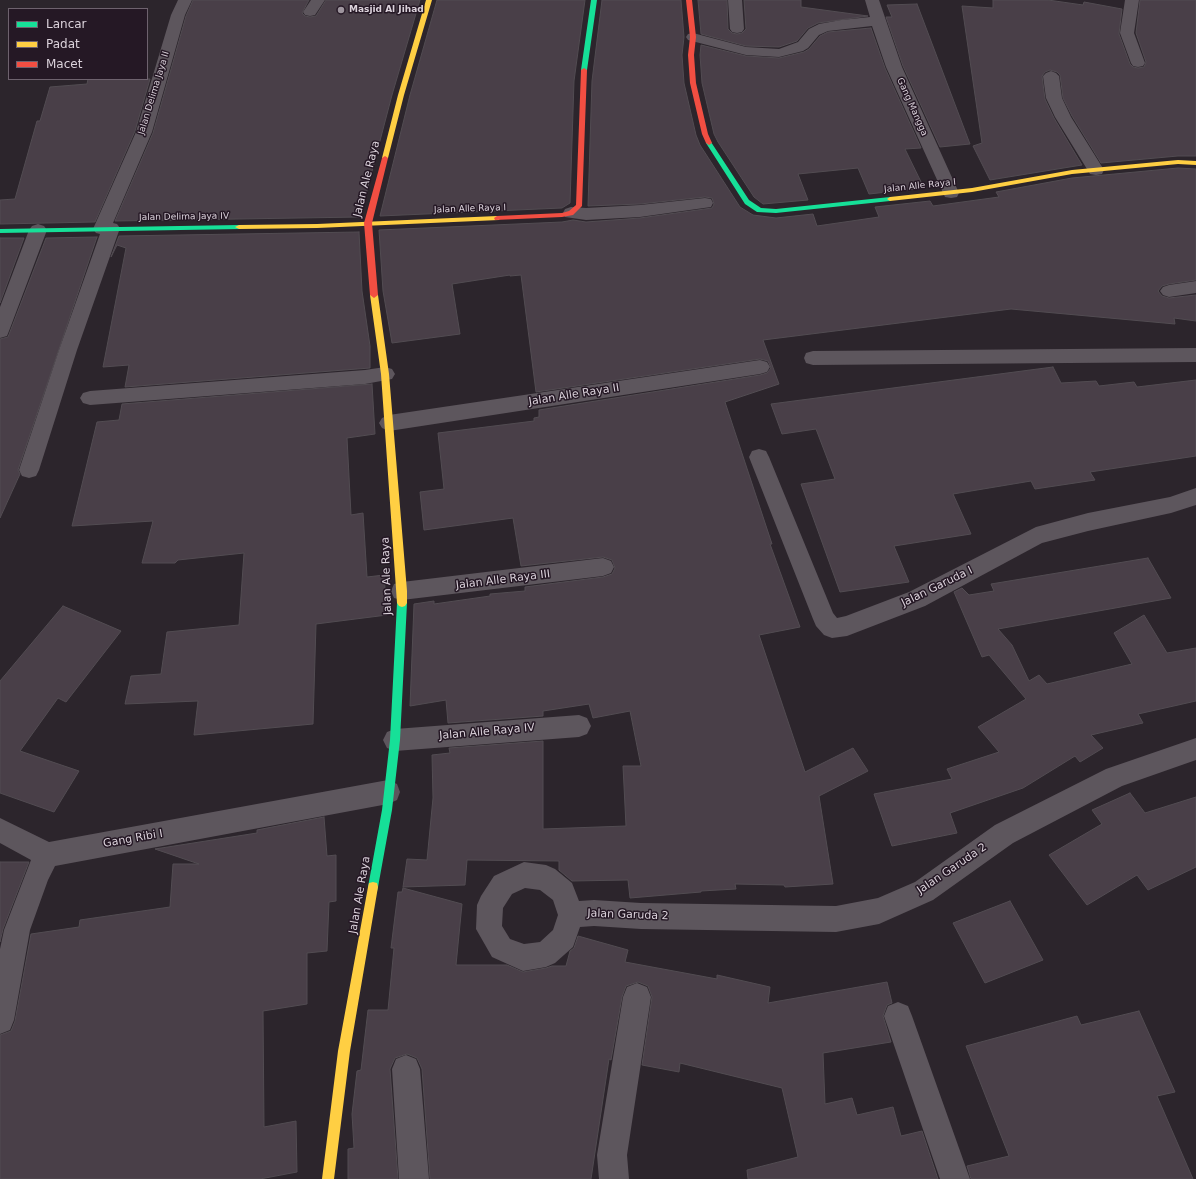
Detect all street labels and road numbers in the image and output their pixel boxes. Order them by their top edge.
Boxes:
street label: Jalan Delima Jaya II [136,50,172,136]
street label: Gang Mangga [894,76,930,138]
street label: Jalan Ale Raya [351,139,383,219]
street label: Jalan Alle Raya I [884,177,956,195]
street label: Jalan Alle Raya I [434,202,506,216]
street label: Jalan Delima Jaya IV [139,211,229,223]
street label: Jalan Alle Raya II [528,381,620,409]
street label: Jalan Ale Raya [379,537,395,615]
street label: Jalan Garuda I [899,564,975,610]
street label: Jalan Alle Raya III [455,568,551,592]
street label: Jalan Alle Raya IV [439,721,535,743]
street label: Gang Ribi I [102,827,164,851]
street label: Jalan Garuda 2 [915,841,989,897]
street label: Jalan Ale Raya [347,855,373,935]
street label: Jalan Garuda 2 [587,907,669,923]

